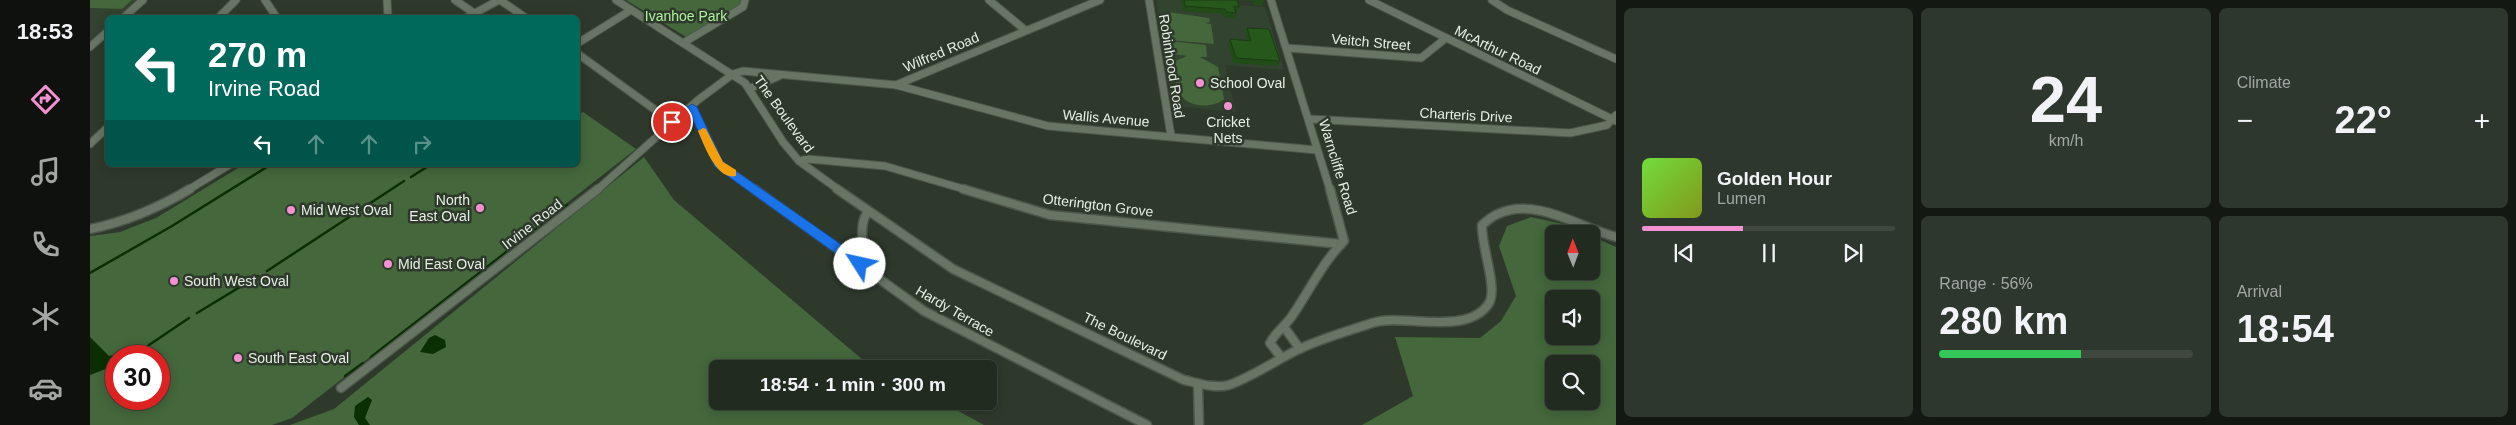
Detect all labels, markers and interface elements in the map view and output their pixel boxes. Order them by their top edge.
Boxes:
park label: Ivanhoe Park [645,8,728,24]
street label: Robinhood Road [1156,13,1188,119]
text: 18:53 [17,19,73,44]
street label: McArthur Road [1452,22,1544,78]
street label: Wilfred Road [901,29,981,75]
street label: Veitch Street [1331,31,1411,53]
icon: left [125,35,190,100]
text: 270 m [208,35,307,74]
text: 24 [2030,63,2102,136]
street label: The Boulevard [751,72,817,156]
text: Climate [2237,74,2291,91]
place label: School Oval [1210,75,1285,91]
text: Irvine Road [208,76,321,101]
marker: School Oval [1194,77,1206,89]
icon: directions [28,82,63,117]
text: 22° [2335,99,2392,141]
marker: Cricket Nets [1222,100,1234,112]
pin [651,101,693,143]
street label: Charteris Drive [1419,105,1513,125]
text: − [2237,105,2253,136]
text: + [2474,105,2490,136]
street label: Wallis Avenue [1062,106,1150,130]
icon: arrive [658,108,686,136]
place label: Cricket Nets [1206,114,1250,146]
street label: Warncliffe Road [1316,117,1360,217]
icon: left [249,130,277,158]
icon: ahead [302,130,330,158]
icon: ahead [355,130,383,158]
icon: right [408,130,436,158]
text: km/h [2049,132,2083,149]
icon: music [28,154,63,189]
text: Golden Hour [1717,168,1832,189]
street label: Otterington Grove [1042,190,1154,220]
text: Lumen [1717,190,1766,207]
place label: North East Oval [409,192,470,224]
street label: Irvine Road [499,196,565,252]
place label: Mid West Oval [301,202,392,218]
marker: North East Oval [474,202,486,214]
marker: Mid West Oval [285,204,297,216]
north arrow [1545,225,1600,280]
map controls [1545,225,1600,410]
icon: phone [28,227,63,262]
position arrow [833,237,885,289]
icon: previous [1670,239,1698,267]
icon: pause [1755,239,1783,267]
icon: next [1839,239,1867,267]
place label: Mid East Oval [398,256,485,272]
marker: Mid East Oval [382,258,394,270]
place label: South West Oval [184,273,289,289]
marker: South West Oval [168,275,180,287]
text: Range · 56% [1939,275,2033,292]
street label: Hardy Terrace [913,282,997,340]
text: Arrival [2237,283,2282,300]
button: sound [1545,290,1600,345]
icon: climate [28,299,63,334]
text: 280 km [1939,300,2068,342]
text: 18:54 [2237,308,2334,350]
street label: The Boulevard [1081,309,1169,363]
speed limit sign: 30 [105,345,170,410]
place label: South East Oval [248,350,349,366]
marker: South East Oval [232,352,244,364]
button: search [1545,355,1600,410]
icon: car [28,371,63,406]
text: 18:54 · 1 min · 300 m [760,374,946,395]

